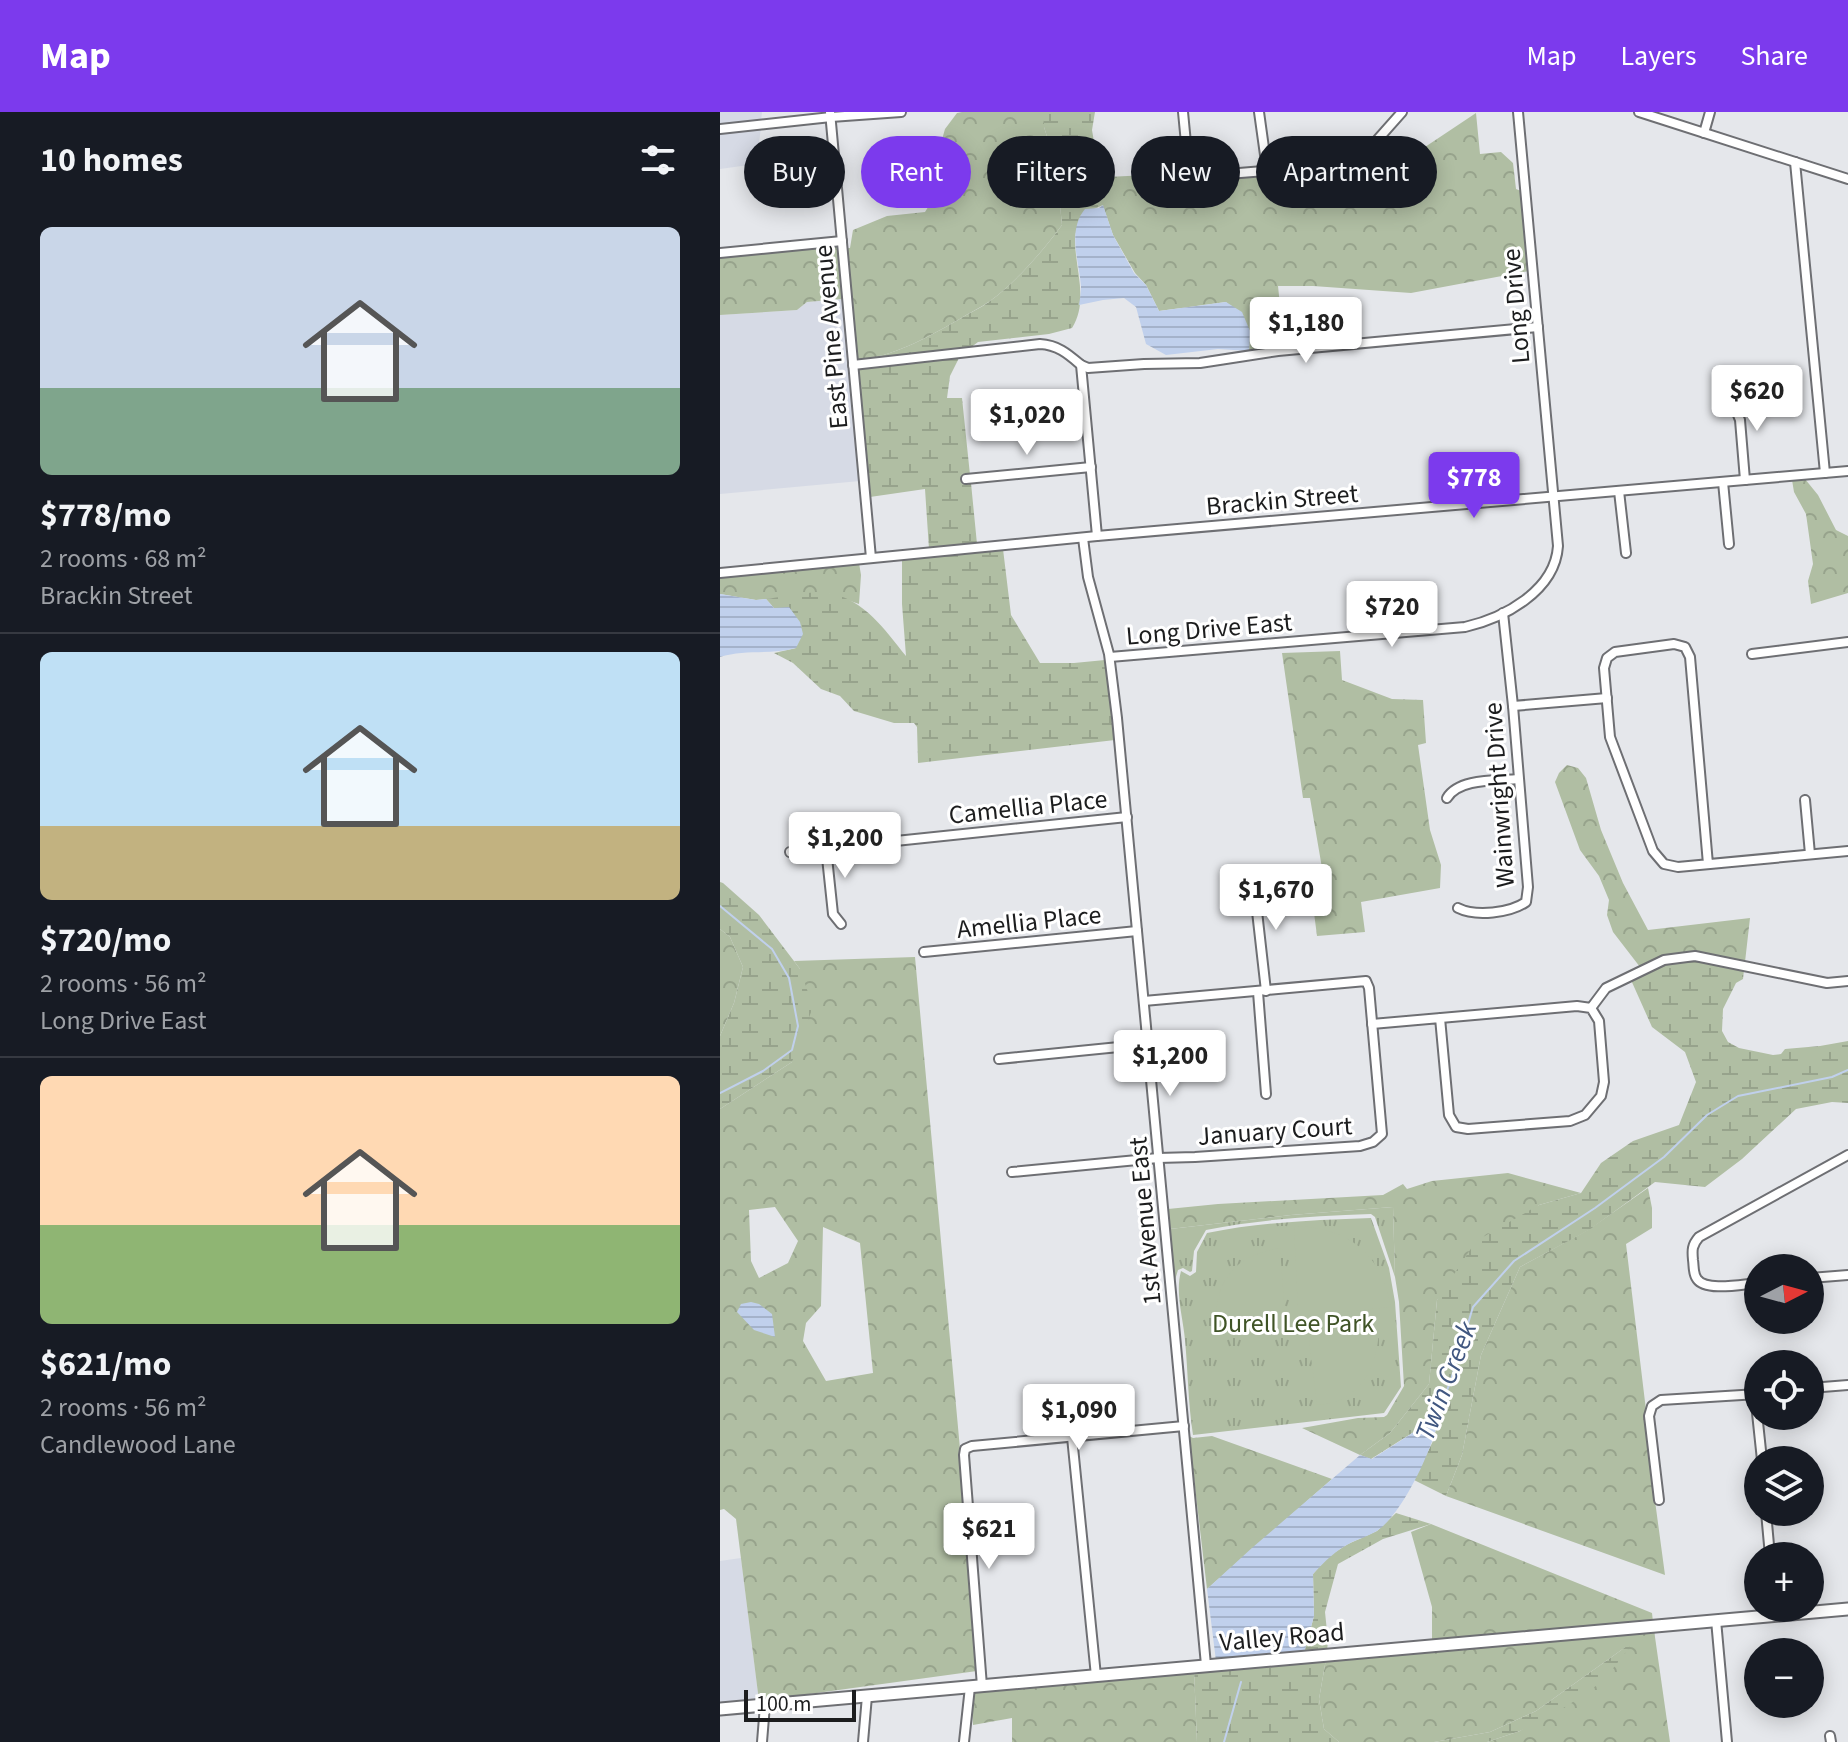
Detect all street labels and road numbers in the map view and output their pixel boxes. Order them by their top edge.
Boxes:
street label: East Pine Avenue [805,243,857,431]
street label: Long Drive [1493,247,1539,365]
street label: Brackin Street [1204,475,1360,525]
street label: Long Drive East [1124,603,1294,655]
street label: Wainwright Drive [1474,701,1524,889]
street label: Camellia Place [947,780,1109,834]
street label: Amellia Place [955,896,1103,948]
street label: January Court [1196,1107,1354,1155]
street label: 1st Avenue East [1119,1135,1171,1307]
street label: Valley Road [1218,1613,1346,1661]

